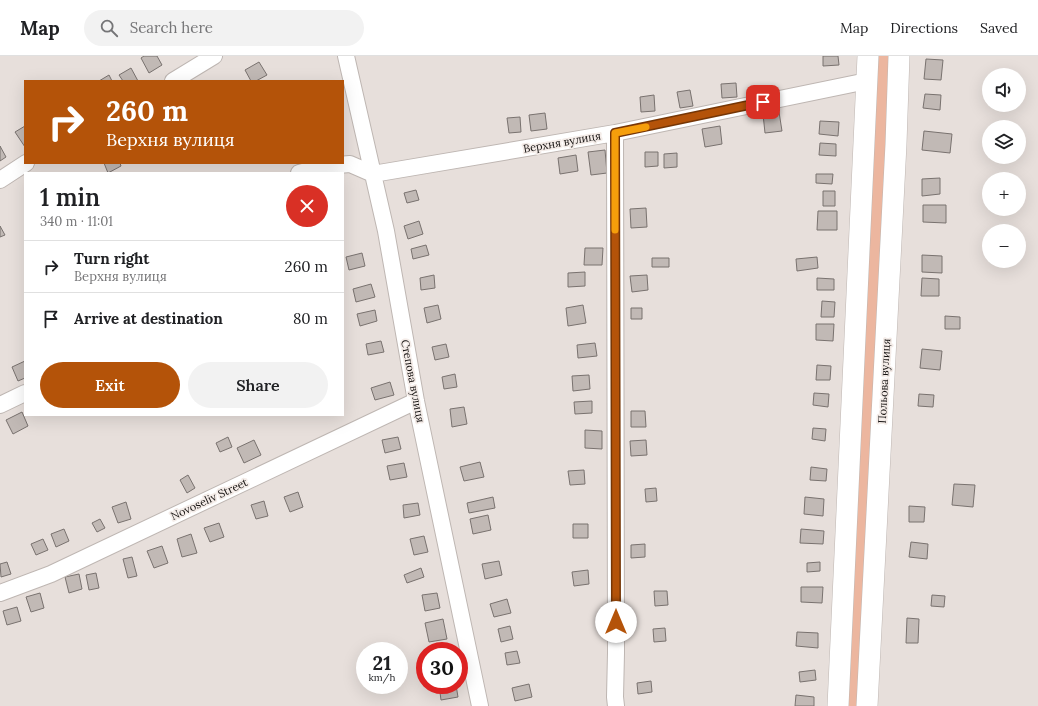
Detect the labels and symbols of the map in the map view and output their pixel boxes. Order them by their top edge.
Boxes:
pin [746,85,780,119]
street label: Верхня вулиця [522,128,602,156]
street label: Степова вулиця [398,338,428,424]
street label: Польова вулиця [875,338,893,424]
street label: Novoseliv Street [168,475,250,523]
position arrow [595,601,637,643]
speed limit sign: 30 [416,642,468,694]

